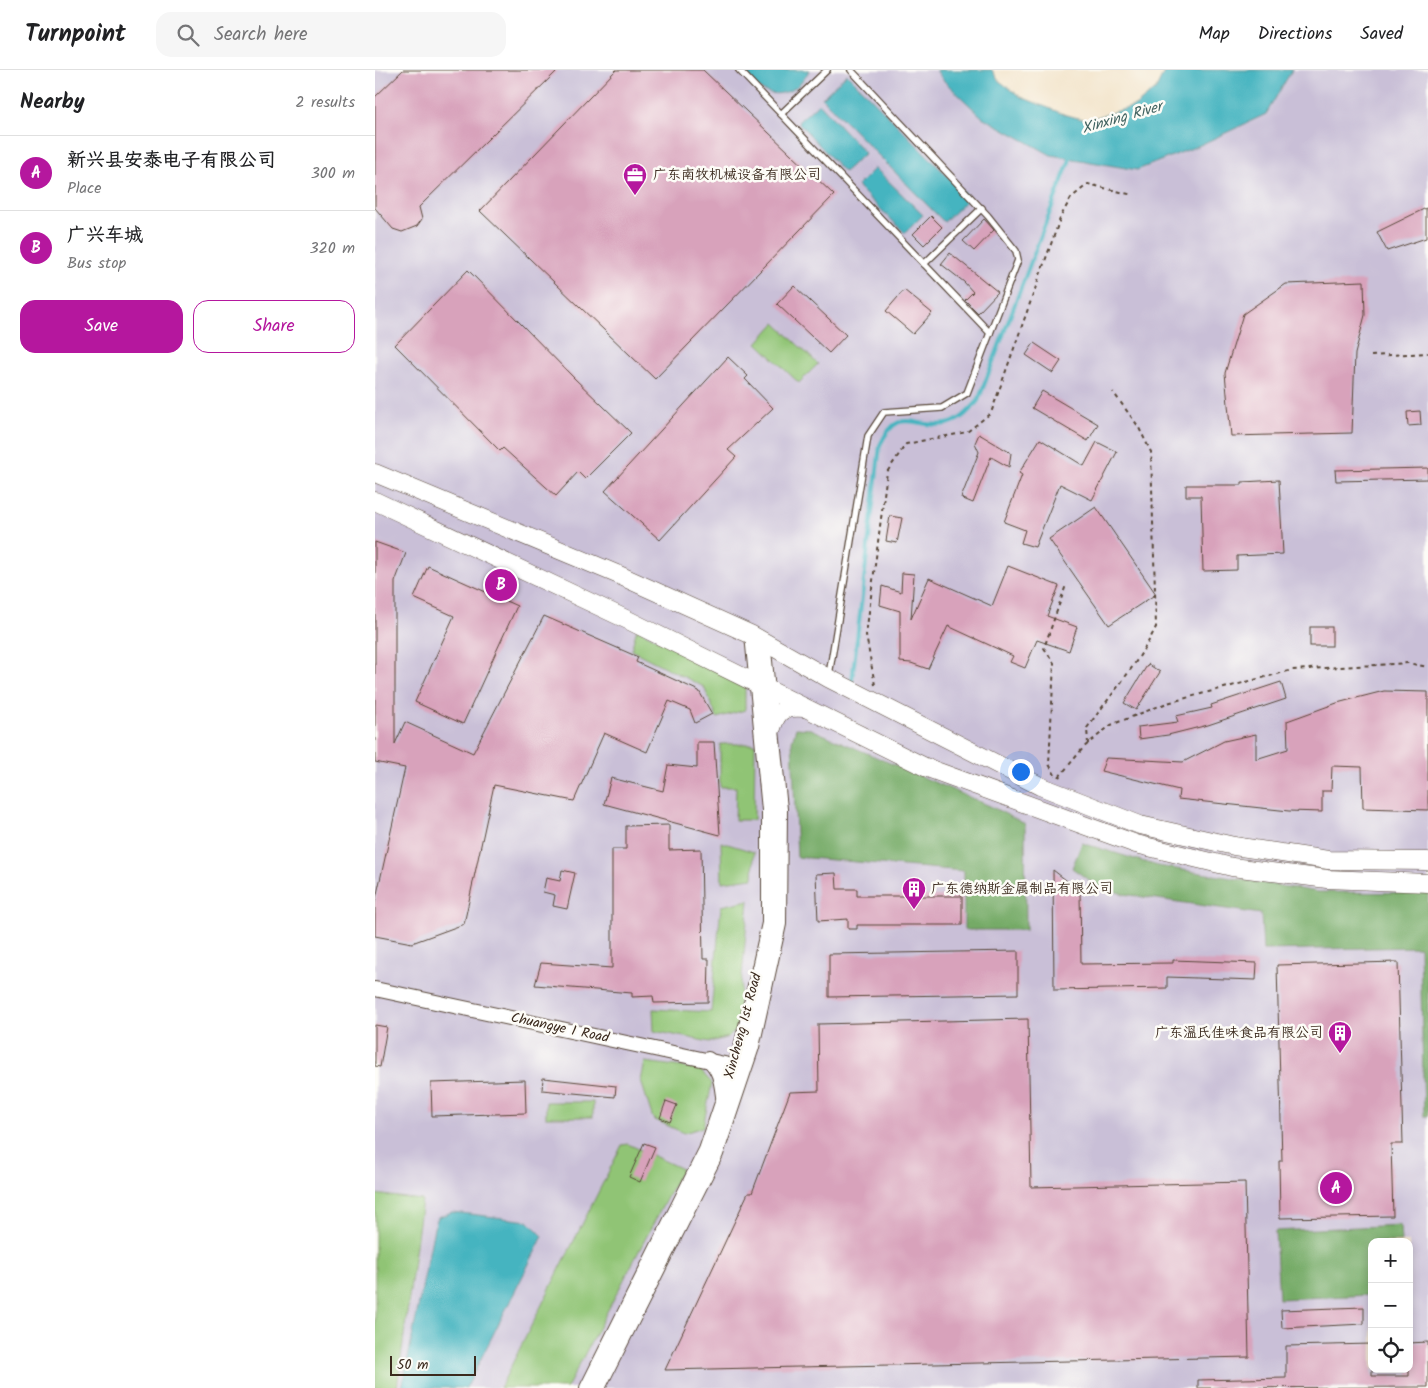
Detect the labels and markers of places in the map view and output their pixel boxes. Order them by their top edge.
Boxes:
office icon: 广东南牧机械设备有限公司 [622,162,648,196]
place label: 广东南牧机械设备有限公司 [653,164,821,186]
pin: B [485,566,517,604]
building icon: 广东德纳斯金属制品有限公司 [901,876,927,910]
place label: 广东德纳斯金属制品有限公司 [931,878,1113,900]
building icon: 广东温氏佳味食品有限公司 [1327,1020,1353,1054]
place label: 广东温氏佳味食品有限公司 [1155,1022,1323,1044]
pin: A [1320,1169,1352,1207]

